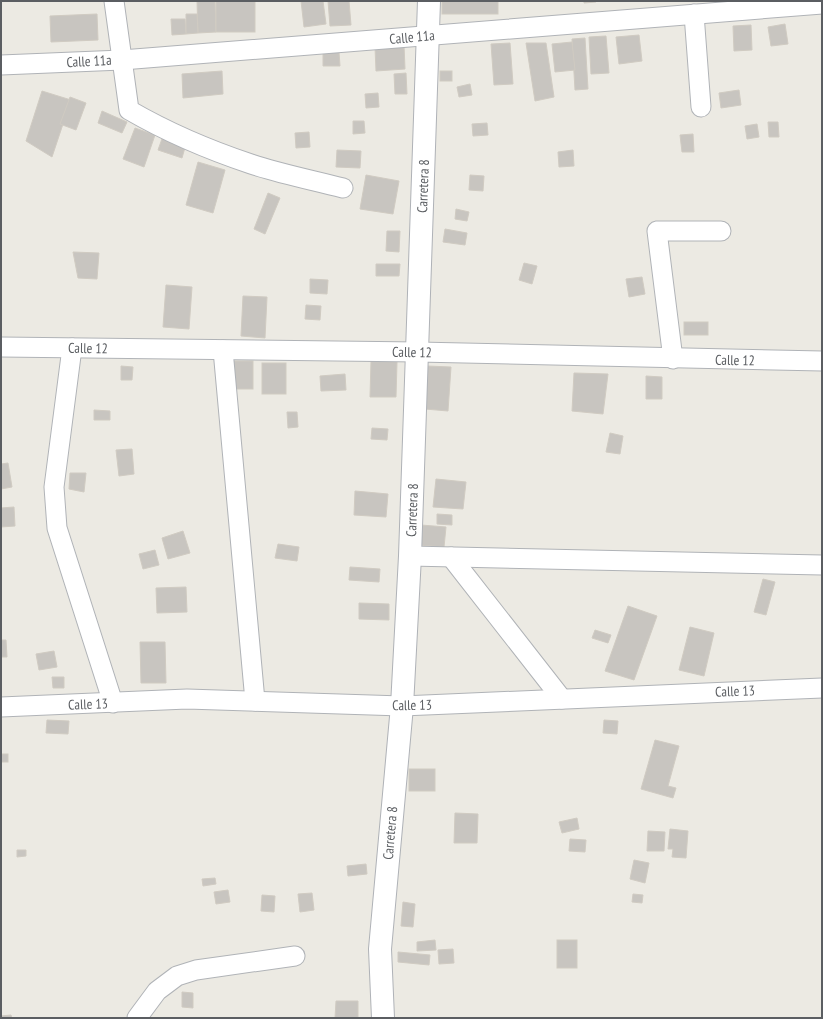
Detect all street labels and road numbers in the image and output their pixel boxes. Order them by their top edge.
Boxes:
street label: Calle 11a [389,26,435,48]
street label: Calle 11a [66,51,112,71]
street label: Carretera 8 [413,159,433,213]
street label: Calle 12 [68,339,108,357]
street label: Calle 12 [392,343,432,361]
street label: Calle 12 [715,351,755,369]
street label: Carretera 8 [402,483,422,537]
street label: Calle 13 [715,681,755,701]
street label: Calle 13 [68,694,108,714]
street label: Calle 13 [392,696,432,714]
street label: Carretera 8 [379,806,401,860]

